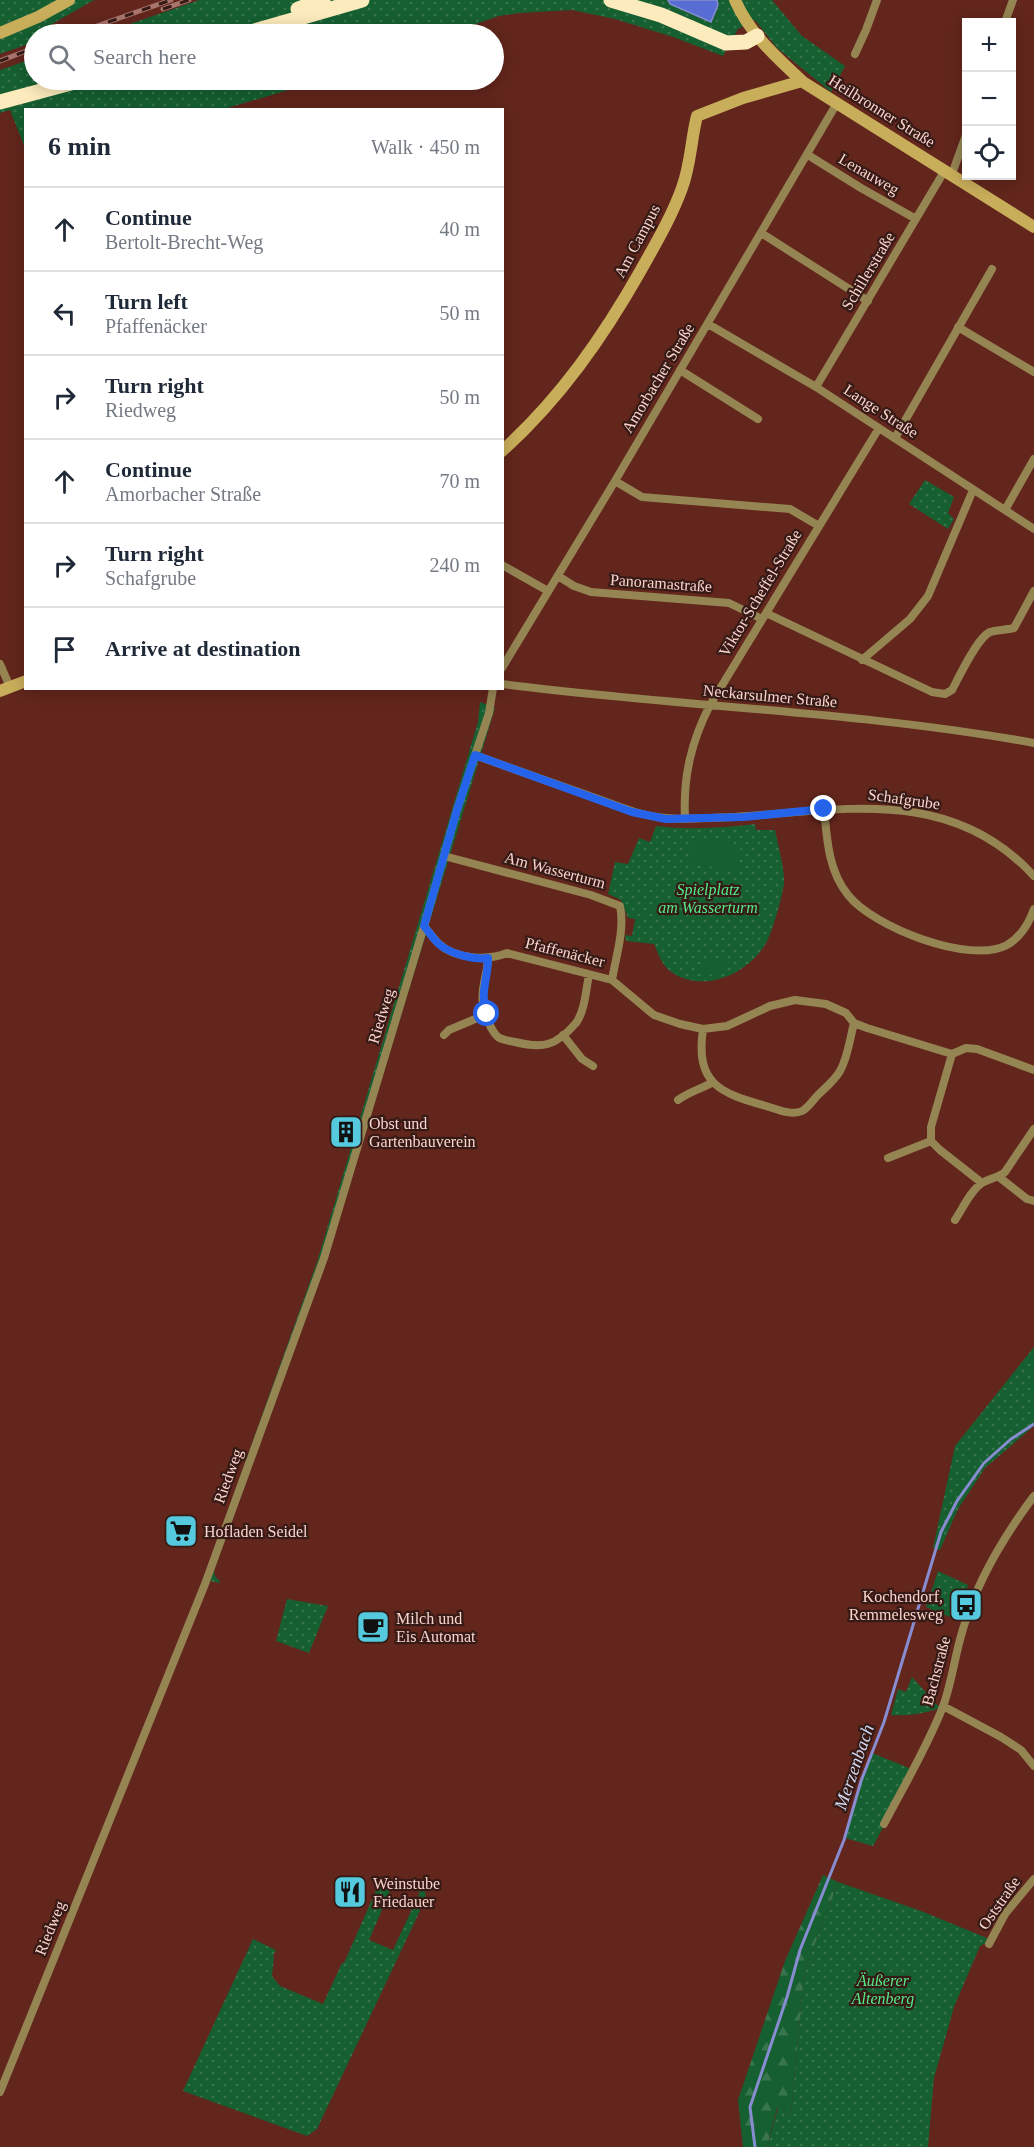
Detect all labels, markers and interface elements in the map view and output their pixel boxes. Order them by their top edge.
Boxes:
map controls [962,18,1016,180]
button: + [962,18,1016,72]
search box [24,24,504,90]
icon: search [45,41,78,74]
text: Search here [93,44,196,69]
street label: Heilbronner Straße [826,71,938,151]
button: − [962,72,1016,126]
button: locate [962,126,1016,180]
text: 6 min [48,132,111,161]
text: Walk · 450 m [371,136,480,158]
street label: Lenauweg [835,150,902,199]
street label: Am Campus [611,201,664,281]
text: Continue [105,205,192,230]
icon: ahead [48,213,81,246]
text: 40 m [439,218,480,240]
street label: Schillerstraße [838,229,898,313]
text: Bertolt-Brecht-Weg [105,231,263,253]
text: Turn left [105,289,188,314]
icon: left [48,297,81,330]
text: 50 m [439,302,480,324]
text: Pfaffenäcker [105,315,207,337]
street label: Amorbacher Straße [619,320,697,436]
text: Turn right [105,373,204,398]
icon: right [48,381,81,414]
street label: Lange Straße [840,381,921,442]
text: 50 m [439,386,480,408]
text: Riedweg [105,399,176,421]
text: Continue [105,457,192,482]
icon: ahead [48,465,81,498]
text: 70 m [439,470,480,492]
text: Amorbacher Straße [105,483,261,505]
street label: Viktor-Scheffel-Straße [715,526,805,660]
text: Turn right [105,541,204,566]
icon: right [48,549,81,582]
text: 240 m [429,554,480,576]
text: Schafgrube [105,567,196,589]
street label: Panoramastraße [609,571,713,595]
icon: arrive [48,633,81,666]
text: Arrive at destination [105,636,301,661]
street label: Neckarsulmer Straße [702,682,838,710]
street label: Schafgrube [867,786,941,813]
route end [810,795,836,821]
street label: Am Wasserturm [503,848,608,892]
park label: Spielplatz am Wasserturm [658,881,758,916]
street label: Pfaffenäcker [523,934,607,970]
street label: Riedweg [365,986,398,1046]
route start [473,1000,499,1026]
building icon: Obst und Gartenbauverein [328,1114,364,1150]
place label: Obst und Gartenbauverein [369,1115,476,1150]
street label: Riedweg [210,1446,247,1506]
supermarket icon: Hofladen Seidel [163,1513,199,1549]
place label: Hofladen Seidel [204,1523,308,1540]
bus stop icon: Kochendorf, Remmelesweg [948,1587,984,1623]
place label: Kochendorf, Remmelesweg [849,1588,943,1624]
cafe icon: Milch und Eis Automat [355,1609,391,1645]
place label: Milch und Eis Automat [396,1610,476,1645]
street label: Bachstraße [919,1634,953,1708]
water label: Merzenbach [830,1722,878,1813]
street label: Oststraße [975,1873,1023,1933]
restaurant icon: Weinstube Friedauer [332,1874,368,1910]
place label: Weinstube Friedauer [373,1875,440,1910]
street label: Riedweg [31,1898,69,1958]
park label: Äußerer Altenberg [851,1972,914,2008]

